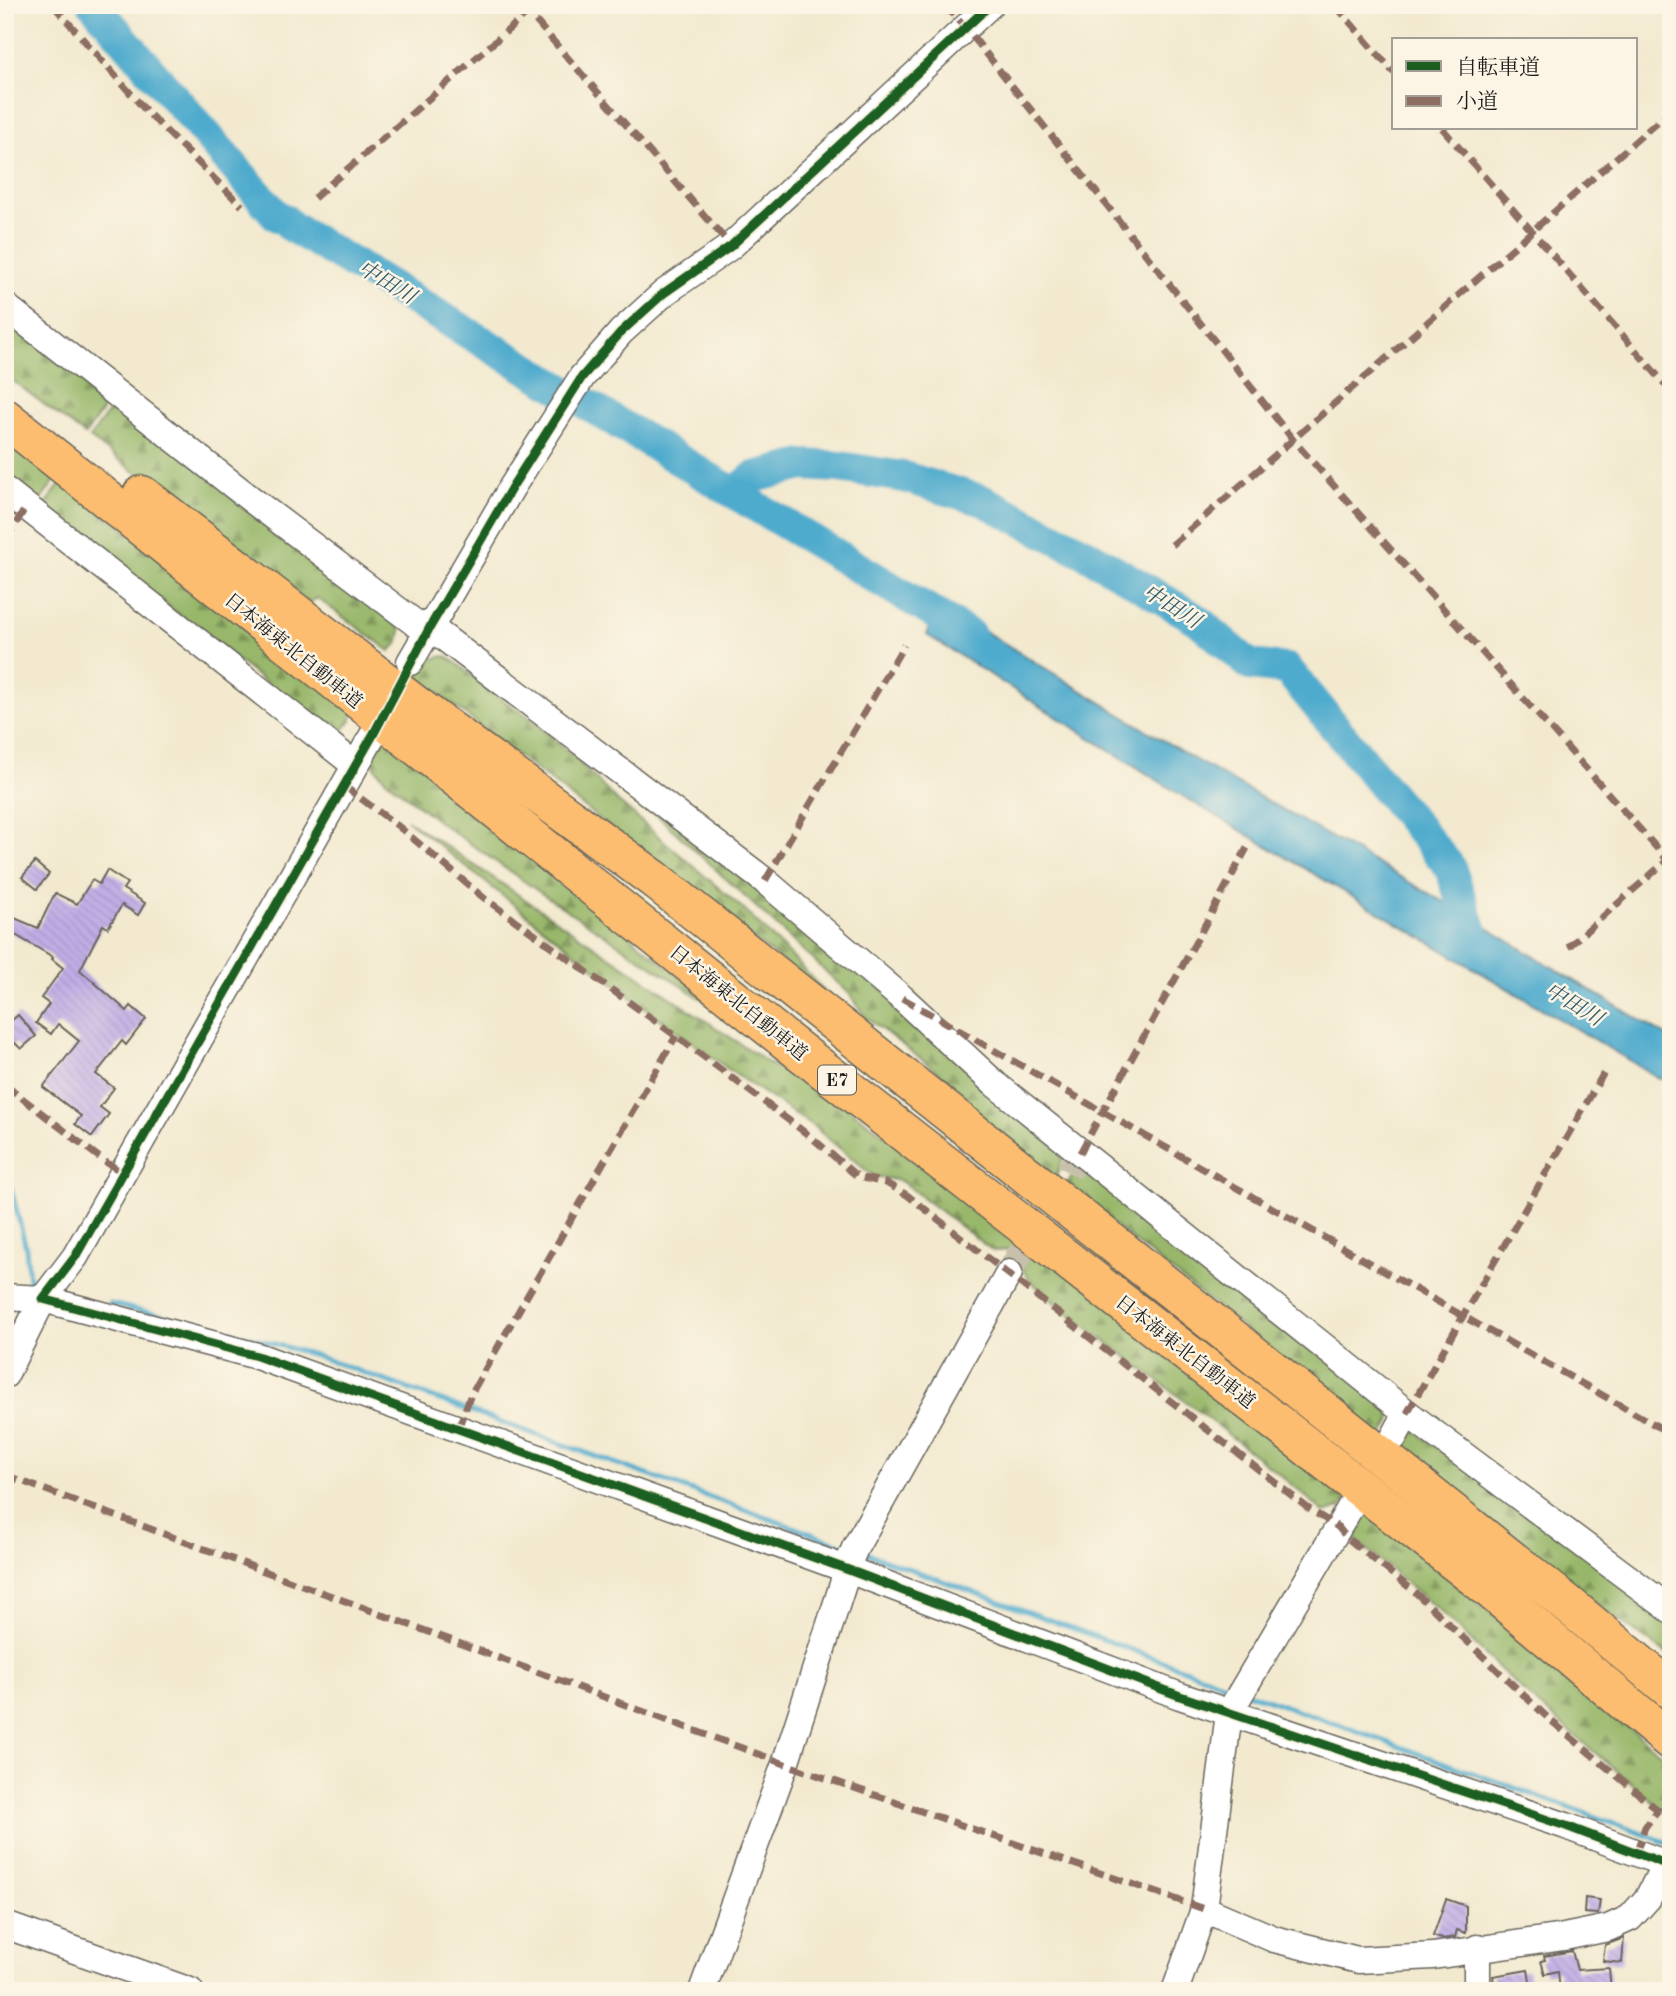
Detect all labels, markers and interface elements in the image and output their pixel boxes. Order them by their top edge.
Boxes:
legend [1392,38,1638,130]
text: 自転車道 [1456,56,1540,79]
text: 小道 [1456,90,1498,113]
water label: 中田川 [354,256,421,310]
water label: 中田川 [1139,580,1206,634]
street label: 日本海東北自動車道 [220,588,367,713]
street label: 日本海東北自動車道 [665,940,812,1065]
water label: 中田川 [1541,978,1608,1032]
road number: E7 [818,1065,856,1094]
street label: 日本海東北自動車道 [1111,1290,1260,1413]

